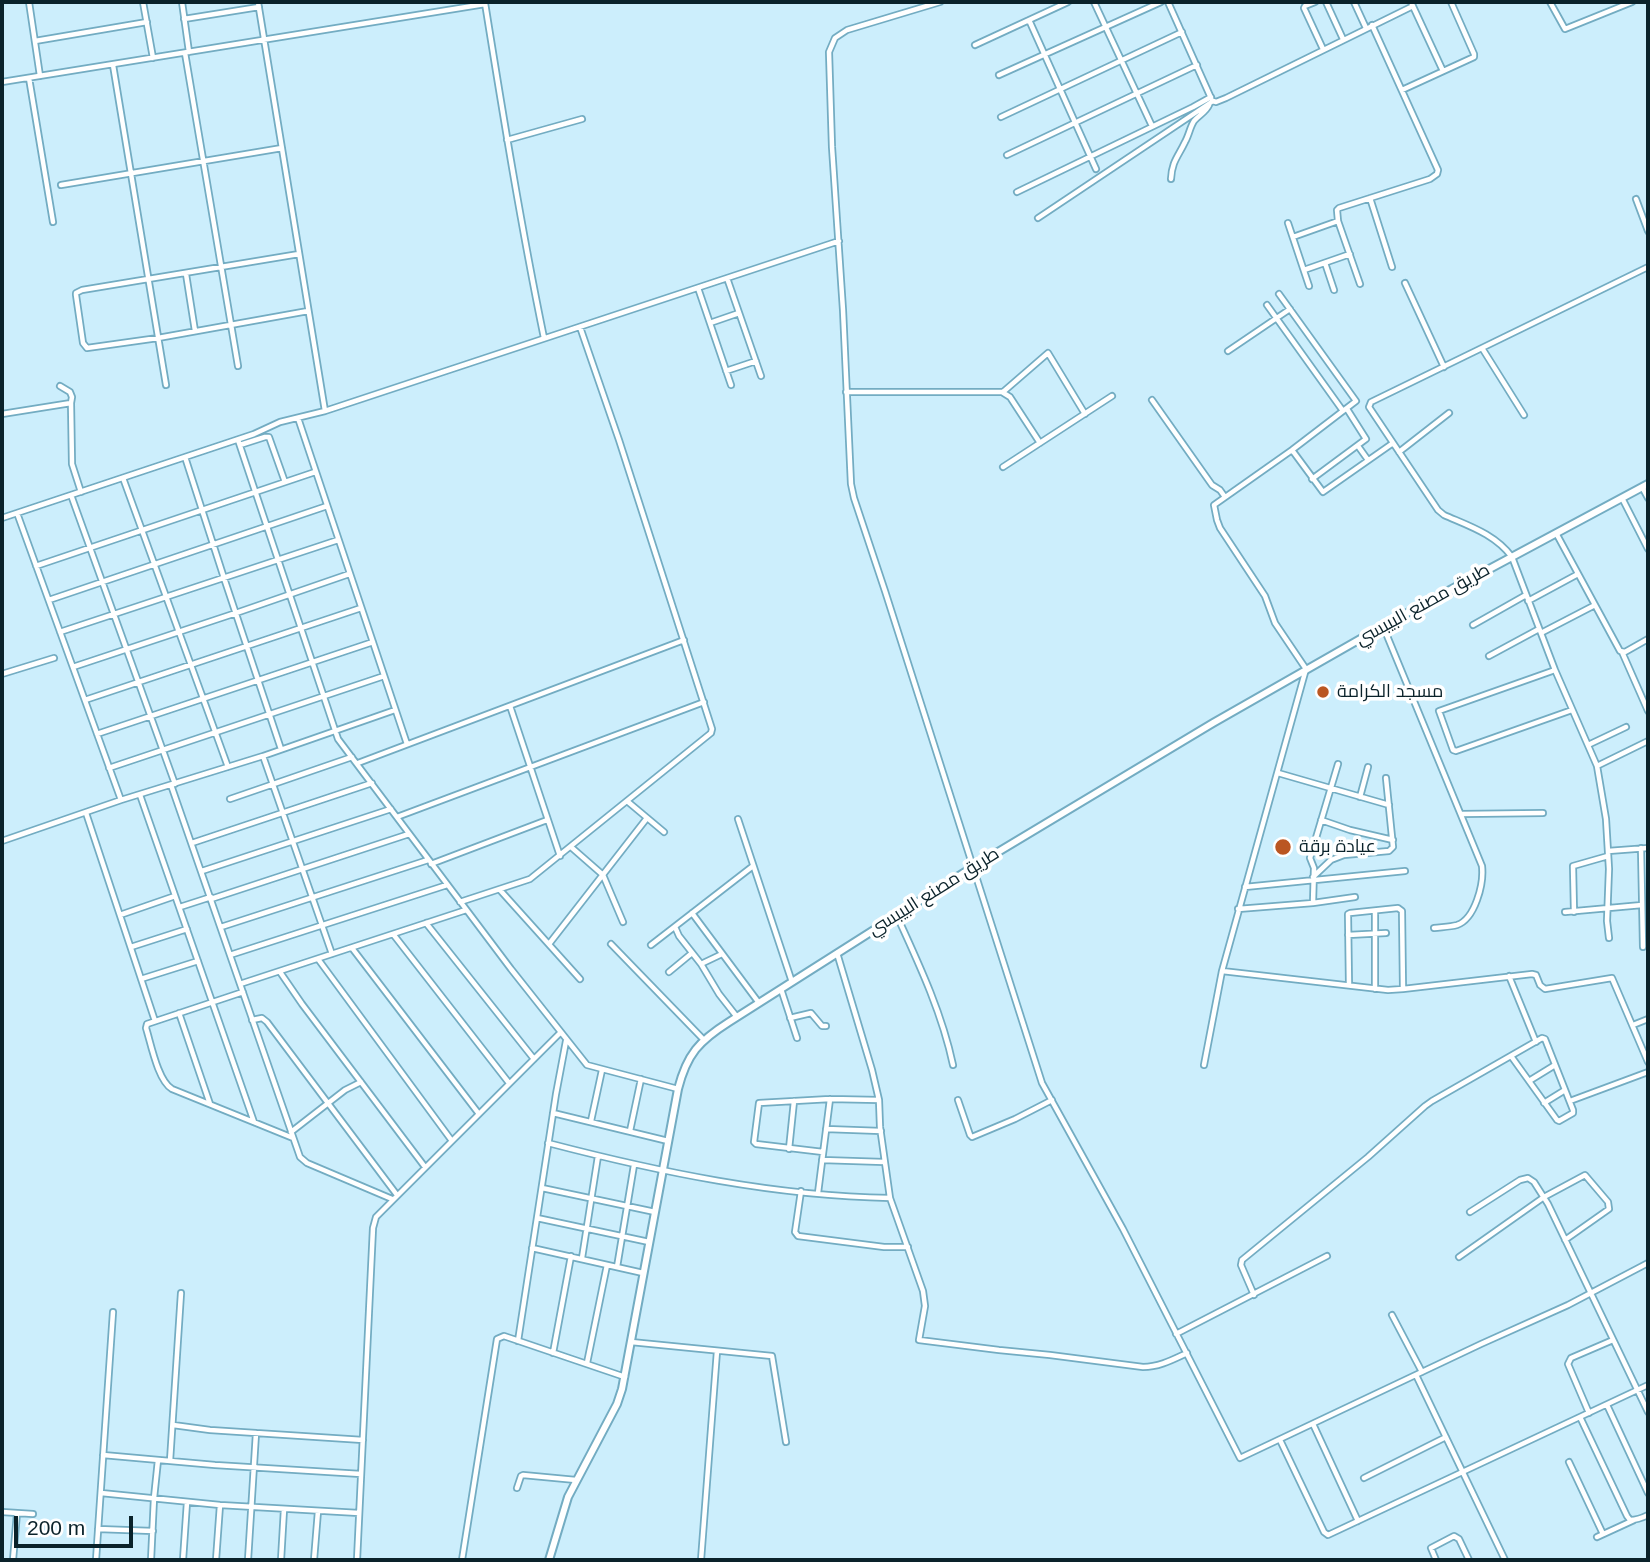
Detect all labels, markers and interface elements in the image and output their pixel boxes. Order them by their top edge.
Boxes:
street label: طريق مصنع البيبسي [1352,559,1494,651]
place label: مسجد الكرامة [1337,681,1443,703]
marker: مسجد الكرامة [1315,684,1331,700]
place label: عيادة برقة [1299,836,1376,858]
marker: عيادة برقة [1273,837,1293,857]
street label: طريق مصنع البيبسي [865,843,1003,941]
scale bar [18,1502,136,1546]
text: 200 m [27,1516,85,1539]

